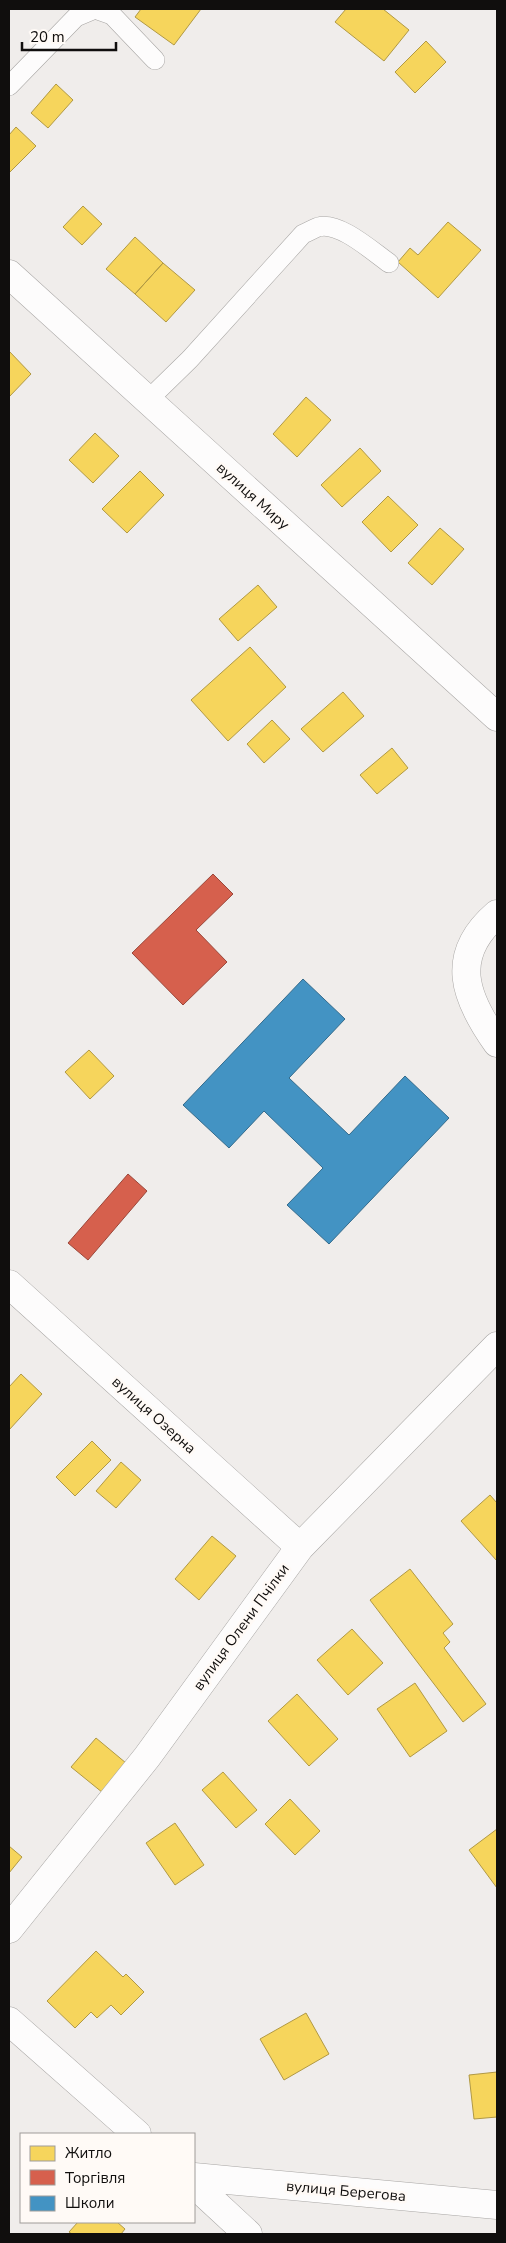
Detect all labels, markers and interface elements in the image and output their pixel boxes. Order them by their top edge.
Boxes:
scale bar [22,20,116,52]
text: 20 m [30,27,65,47]
street label: вулиця Миру [212,458,294,534]
street label: вулиця Озерна [108,1372,200,1458]
street label: вулиця Олени Пчілки [188,1560,294,1694]
legend [20,2133,195,2223]
text: Житло [65,2143,112,2163]
text: Торгівля [65,2168,125,2188]
street label: вулиця Берегова [285,2176,407,2206]
text: Школи [65,2193,114,2213]

